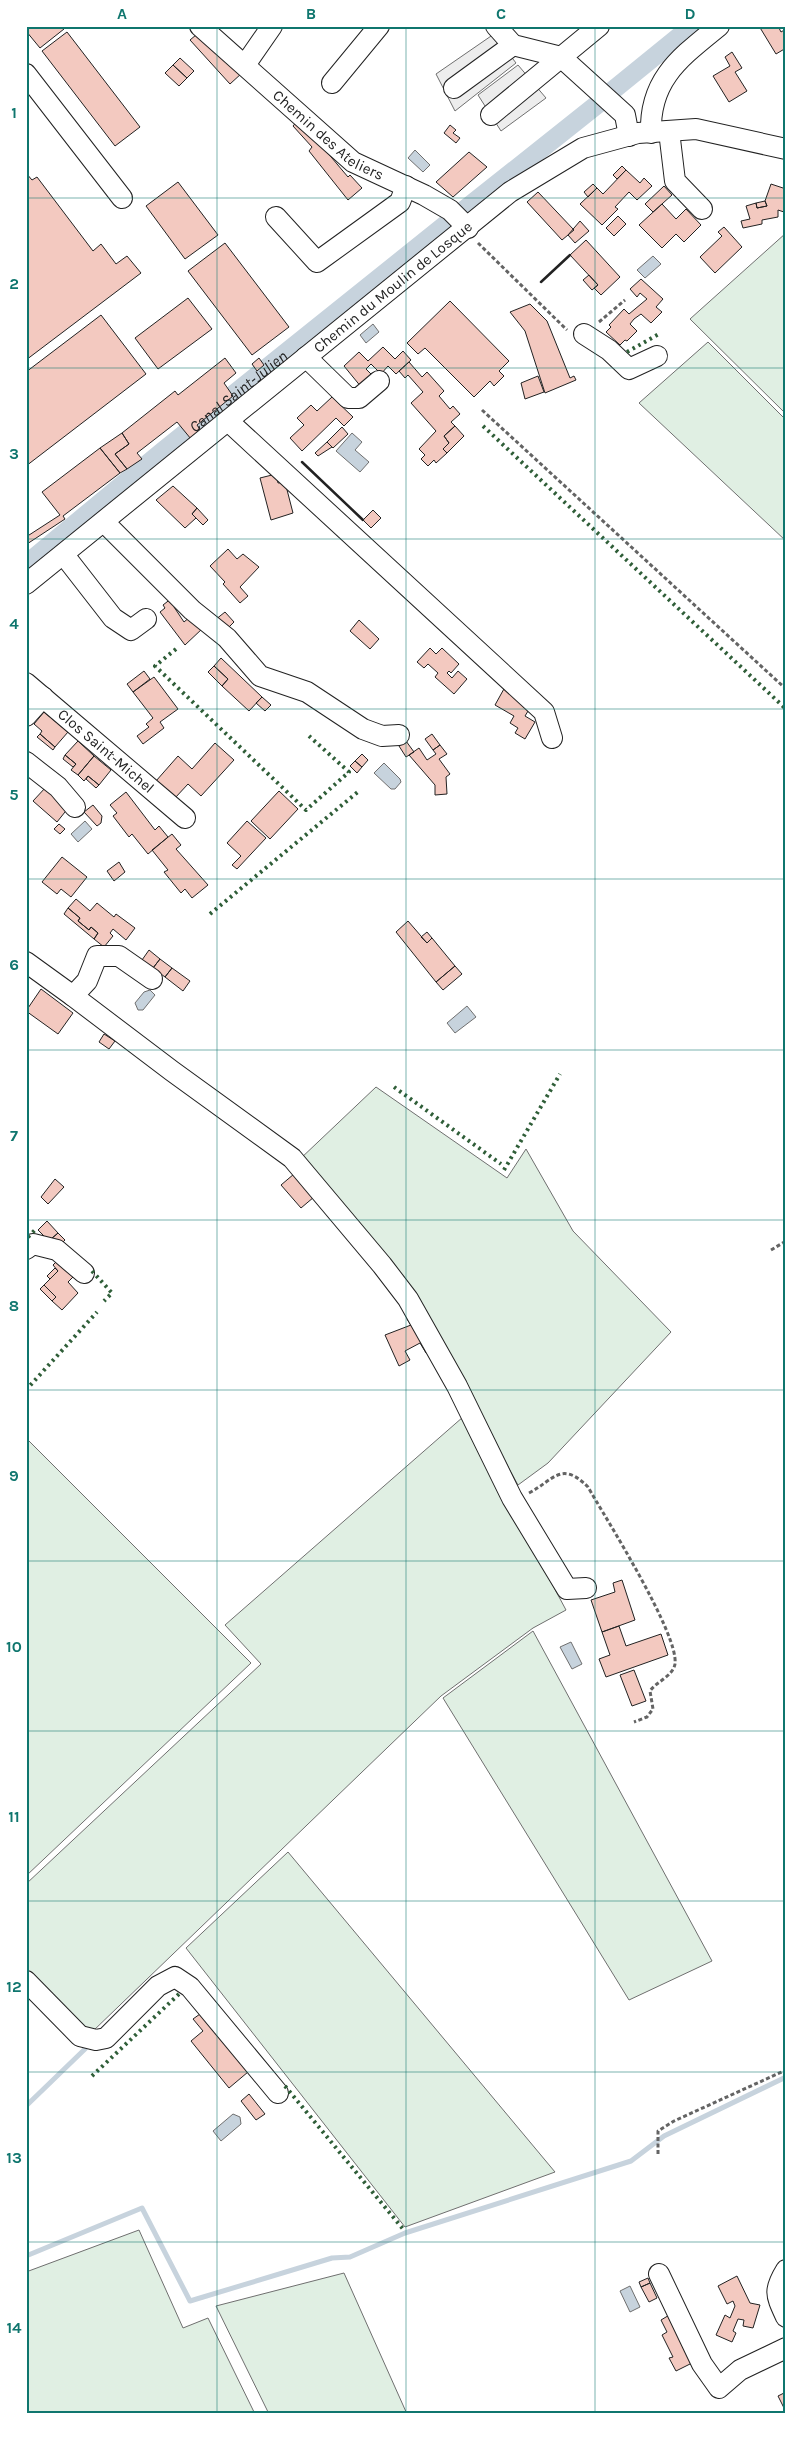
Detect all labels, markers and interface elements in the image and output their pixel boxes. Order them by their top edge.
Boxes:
text: A [117,4,127,23]
text: B [306,4,316,23]
text: C [496,4,506,23]
text: D [685,4,696,23]
street label: Chemin des Ateliers [269,86,386,184]
text: 1 [11,103,17,122]
street label: Chemin du Moulin de Losque [310,217,476,356]
text: 2 [9,274,19,293]
water label: Canal Saint-Julien [185,346,291,436]
text: 3 [9,444,19,463]
text: 4 [9,614,19,633]
street label: Clos Saint-Michel [54,705,158,797]
text: 5 [9,785,19,804]
text: 6 [9,955,19,974]
text: 7 [10,1126,18,1145]
text: 8 [9,1296,19,1315]
text: 9 [9,1466,19,1485]
text: 10 [6,1637,22,1656]
text: 11 [8,1807,20,1826]
text: 12 [6,1977,22,1996]
text: 13 [6,2148,22,2167]
text: 14 [6,2318,22,2337]

